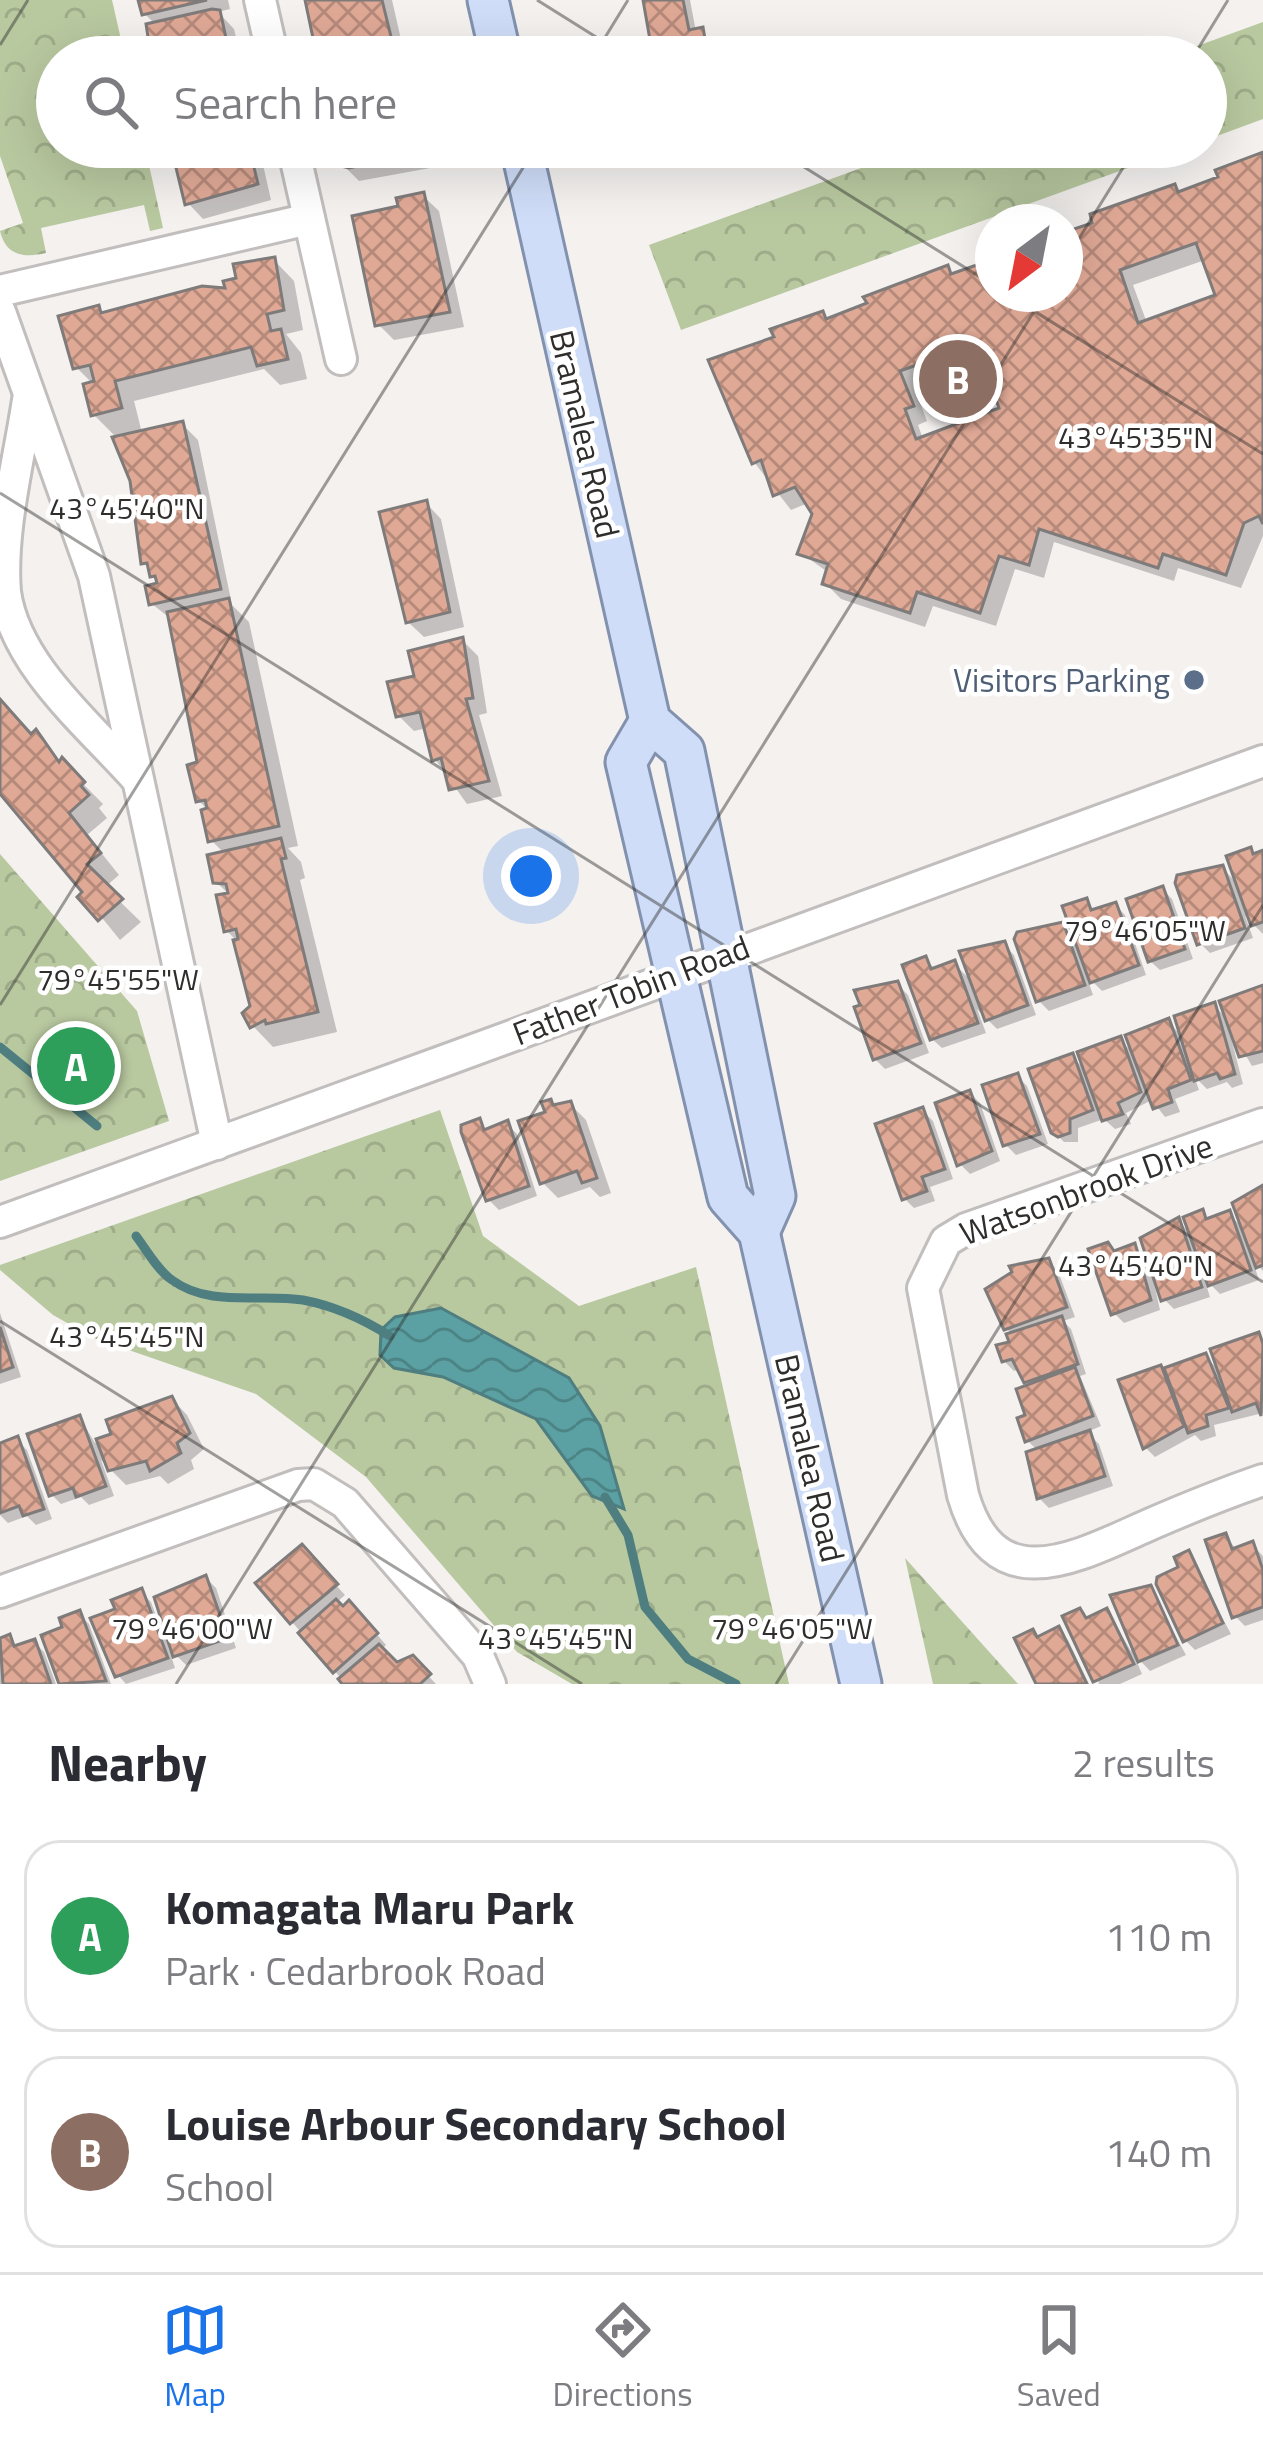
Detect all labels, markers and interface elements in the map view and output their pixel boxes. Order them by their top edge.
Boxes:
search box [36,36,1227,168]
text: Search here [174,68,397,136]
icon: search [78,69,144,135]
north arrow [975,204,1083,312]
street label: Bramalea Road [537,325,633,543]
pin: B [919,334,997,424]
text: 43°45'35"N [1058,414,1214,460]
text: 43°45'40"N [49,485,205,531]
place label: Visitors Parking [953,655,1170,705]
marker: Visitors Parking [1181,667,1207,693]
your location [501,846,561,906]
text: 79°46'05"W [1064,907,1226,953]
street label: Father Tobin Road [505,922,757,1058]
text: 79°45'55"W [37,956,199,1002]
pin: A [37,1021,115,1111]
street label: Watsonbrook Drive [953,1120,1219,1258]
text: 43°45'40"N [1058,1242,1214,1288]
text: 43°45'45"N [49,1313,205,1359]
street label: Bramalea Road [762,1349,858,1567]
text: 79°46'00"W [111,1605,273,1651]
text: 79°46'05"W [711,1605,873,1651]
text: 43°45'45"N [478,1615,634,1661]
text: Nearby [48,1723,207,1801]
text: 2 results [1072,1733,1215,1792]
text: Komagata Maru Park [165,1873,574,1941]
text: A [78,1907,102,1966]
text: 110 m [1105,1907,1212,1966]
text: Park · Cedarbrook Road [165,1941,546,2000]
text: Louise Arbour Secondary School [165,2089,787,2157]
text: B [78,2123,102,2182]
text: 140 m [1105,2123,1212,2182]
text: School [165,2157,274,2216]
tab: Map [162,2297,228,2419]
tab: Directions [553,2297,692,2419]
tab: Saved [1017,2297,1101,2419]

